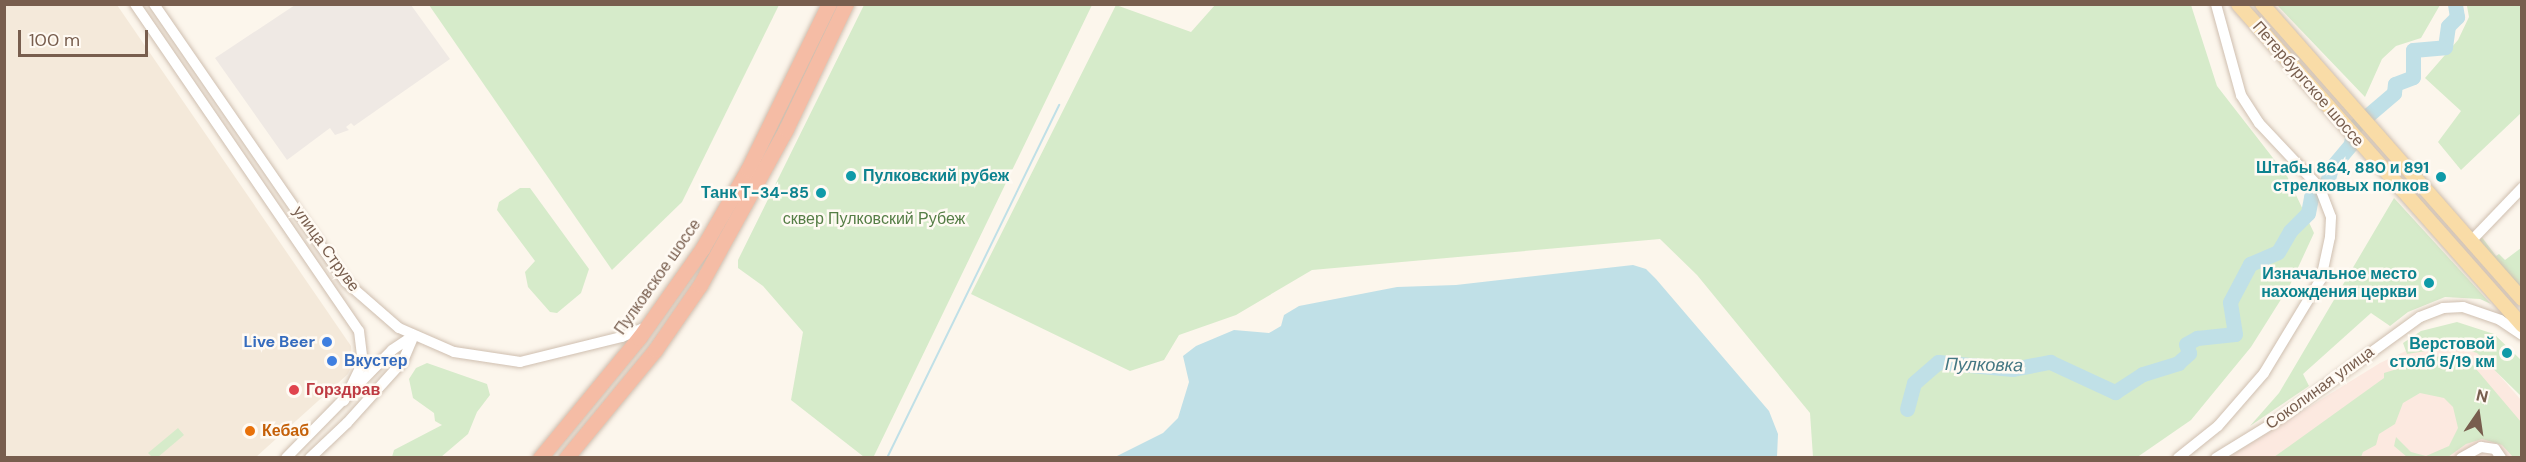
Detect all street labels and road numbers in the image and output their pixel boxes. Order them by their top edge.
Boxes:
street label: Петербургское шоссе [2248,17,2368,151]
street label: улица Струве [289,202,363,296]
street label: Пулковское шоссе [611,215,705,339]
street label: Соколиная улица [2262,342,2378,434]

